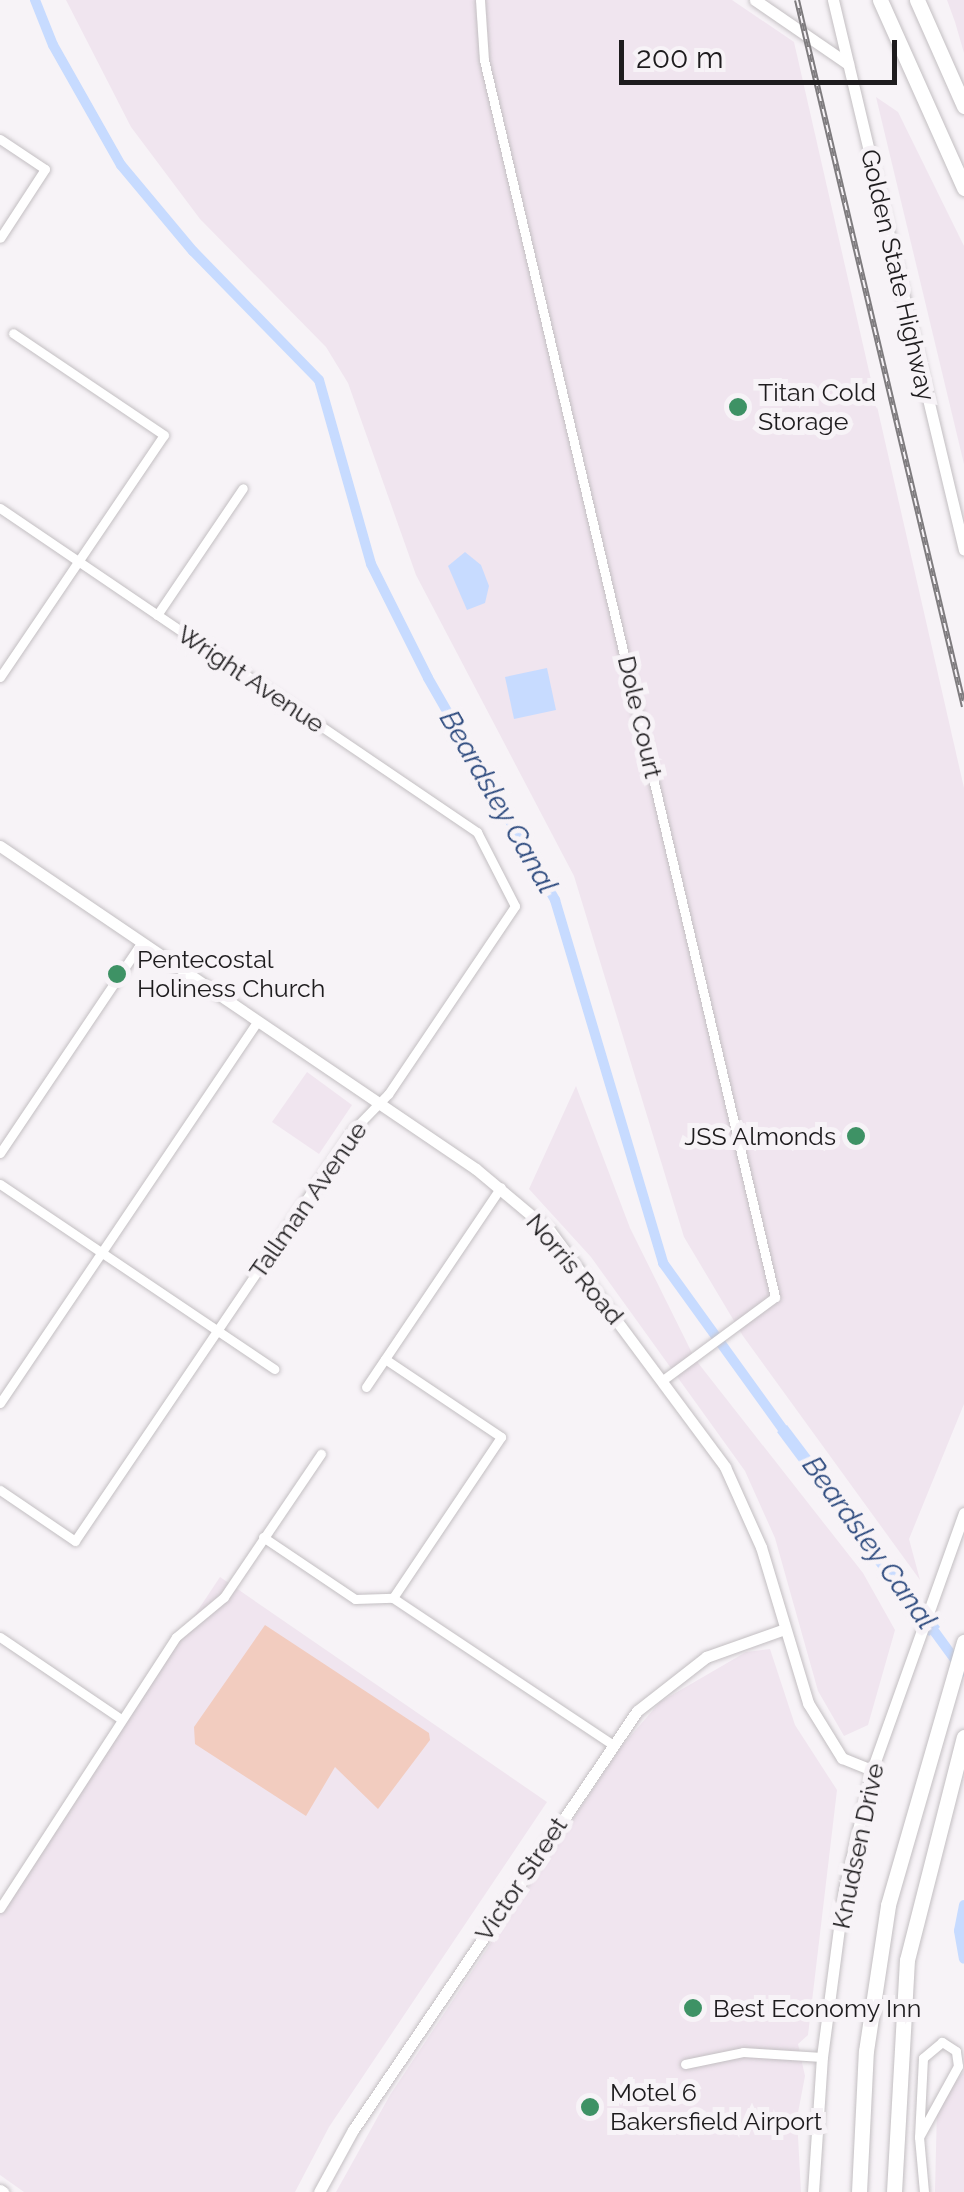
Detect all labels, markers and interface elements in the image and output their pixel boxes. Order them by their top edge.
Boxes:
scale bar [624,20,902,82]
text: 200 m [636,40,724,75]
street label: Golden State Highway [854,146,942,404]
place label: Titan Cold Storage [758,378,876,437]
marker: Titan Cold Storage [727,396,749,418]
street label: Wright Avenue [171,619,331,739]
street label: Dole Court [611,653,669,781]
water label: Beardsley Canal [432,704,564,900]
place label: Pentecostal Holiness Church [137,945,325,1004]
marker: Pentecostal Holiness Church [106,963,128,985]
street label: Tallman Avenue [243,1116,373,1284]
place label: JSS Almonds [684,1121,836,1151]
marker: JSS Almonds [845,1125,867,1147]
street label: Norris Road [520,1208,630,1330]
water label: Beardsley Canal [795,1450,943,1636]
street label: Knudsen Drive [826,1761,890,1931]
street label: Victor Street [468,1811,574,1947]
place label: Best Economy Inn [713,1993,922,2023]
marker: Best Economy Inn [682,1997,704,2019]
place label: Motel 6 Bakersfield Airport [610,2078,823,2137]
marker: Motel 6 Bakersfield Airport [579,2096,601,2118]

